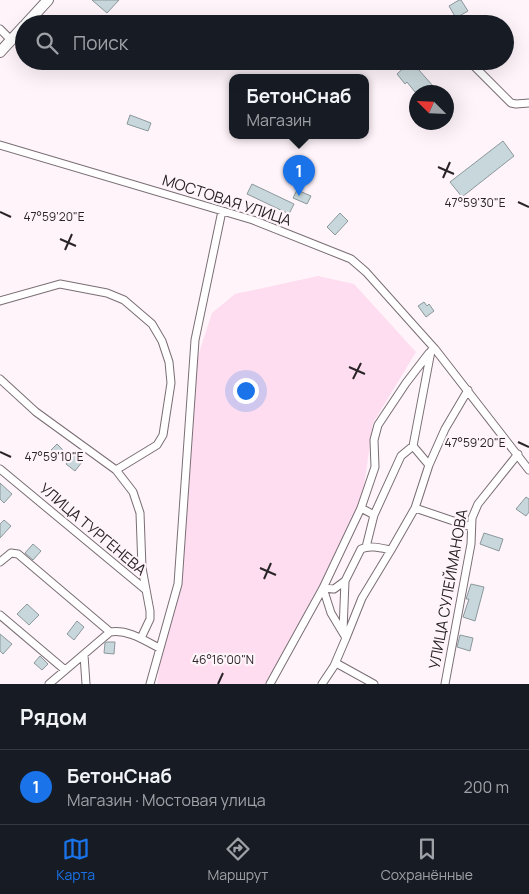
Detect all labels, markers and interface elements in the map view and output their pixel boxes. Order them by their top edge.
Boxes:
search box [15,15,514,70]
icon: search [33,29,61,57]
text: Поиск [73,30,128,56]
popup [229,74,369,139]
text: БетонСнаб [247,83,351,109]
north arrow [409,85,454,130]
text: Магазин [247,109,312,131]
pin: 1 [283,155,315,196]
street label: МОСТОВАЯ УЛИЦА [160,169,295,231]
text: 47°59'30"E [445,194,506,211]
text: 47°59'20"E [23,208,85,225]
your location [233,378,259,404]
text: 47°59'20"E [444,434,506,451]
text: 47°59'10"E [25,448,84,465]
street label: УЛИЦА ТУРГЕНЕВА [35,478,151,580]
street label: УЛИЦА СУЛЕЙМАНОВА [424,507,473,671]
text: 46°16'00"N [192,651,254,668]
text: Рядом [20,703,87,731]
text: БетонСнаб [67,763,172,789]
text: 1 [32,776,40,798]
text: 200 m [464,776,509,798]
text: Магазин · Мостовая улица [67,789,266,811]
tab: Карта [56,835,95,884]
tab: Маршрут [207,835,268,884]
tab: Сохранённые [381,835,473,884]

